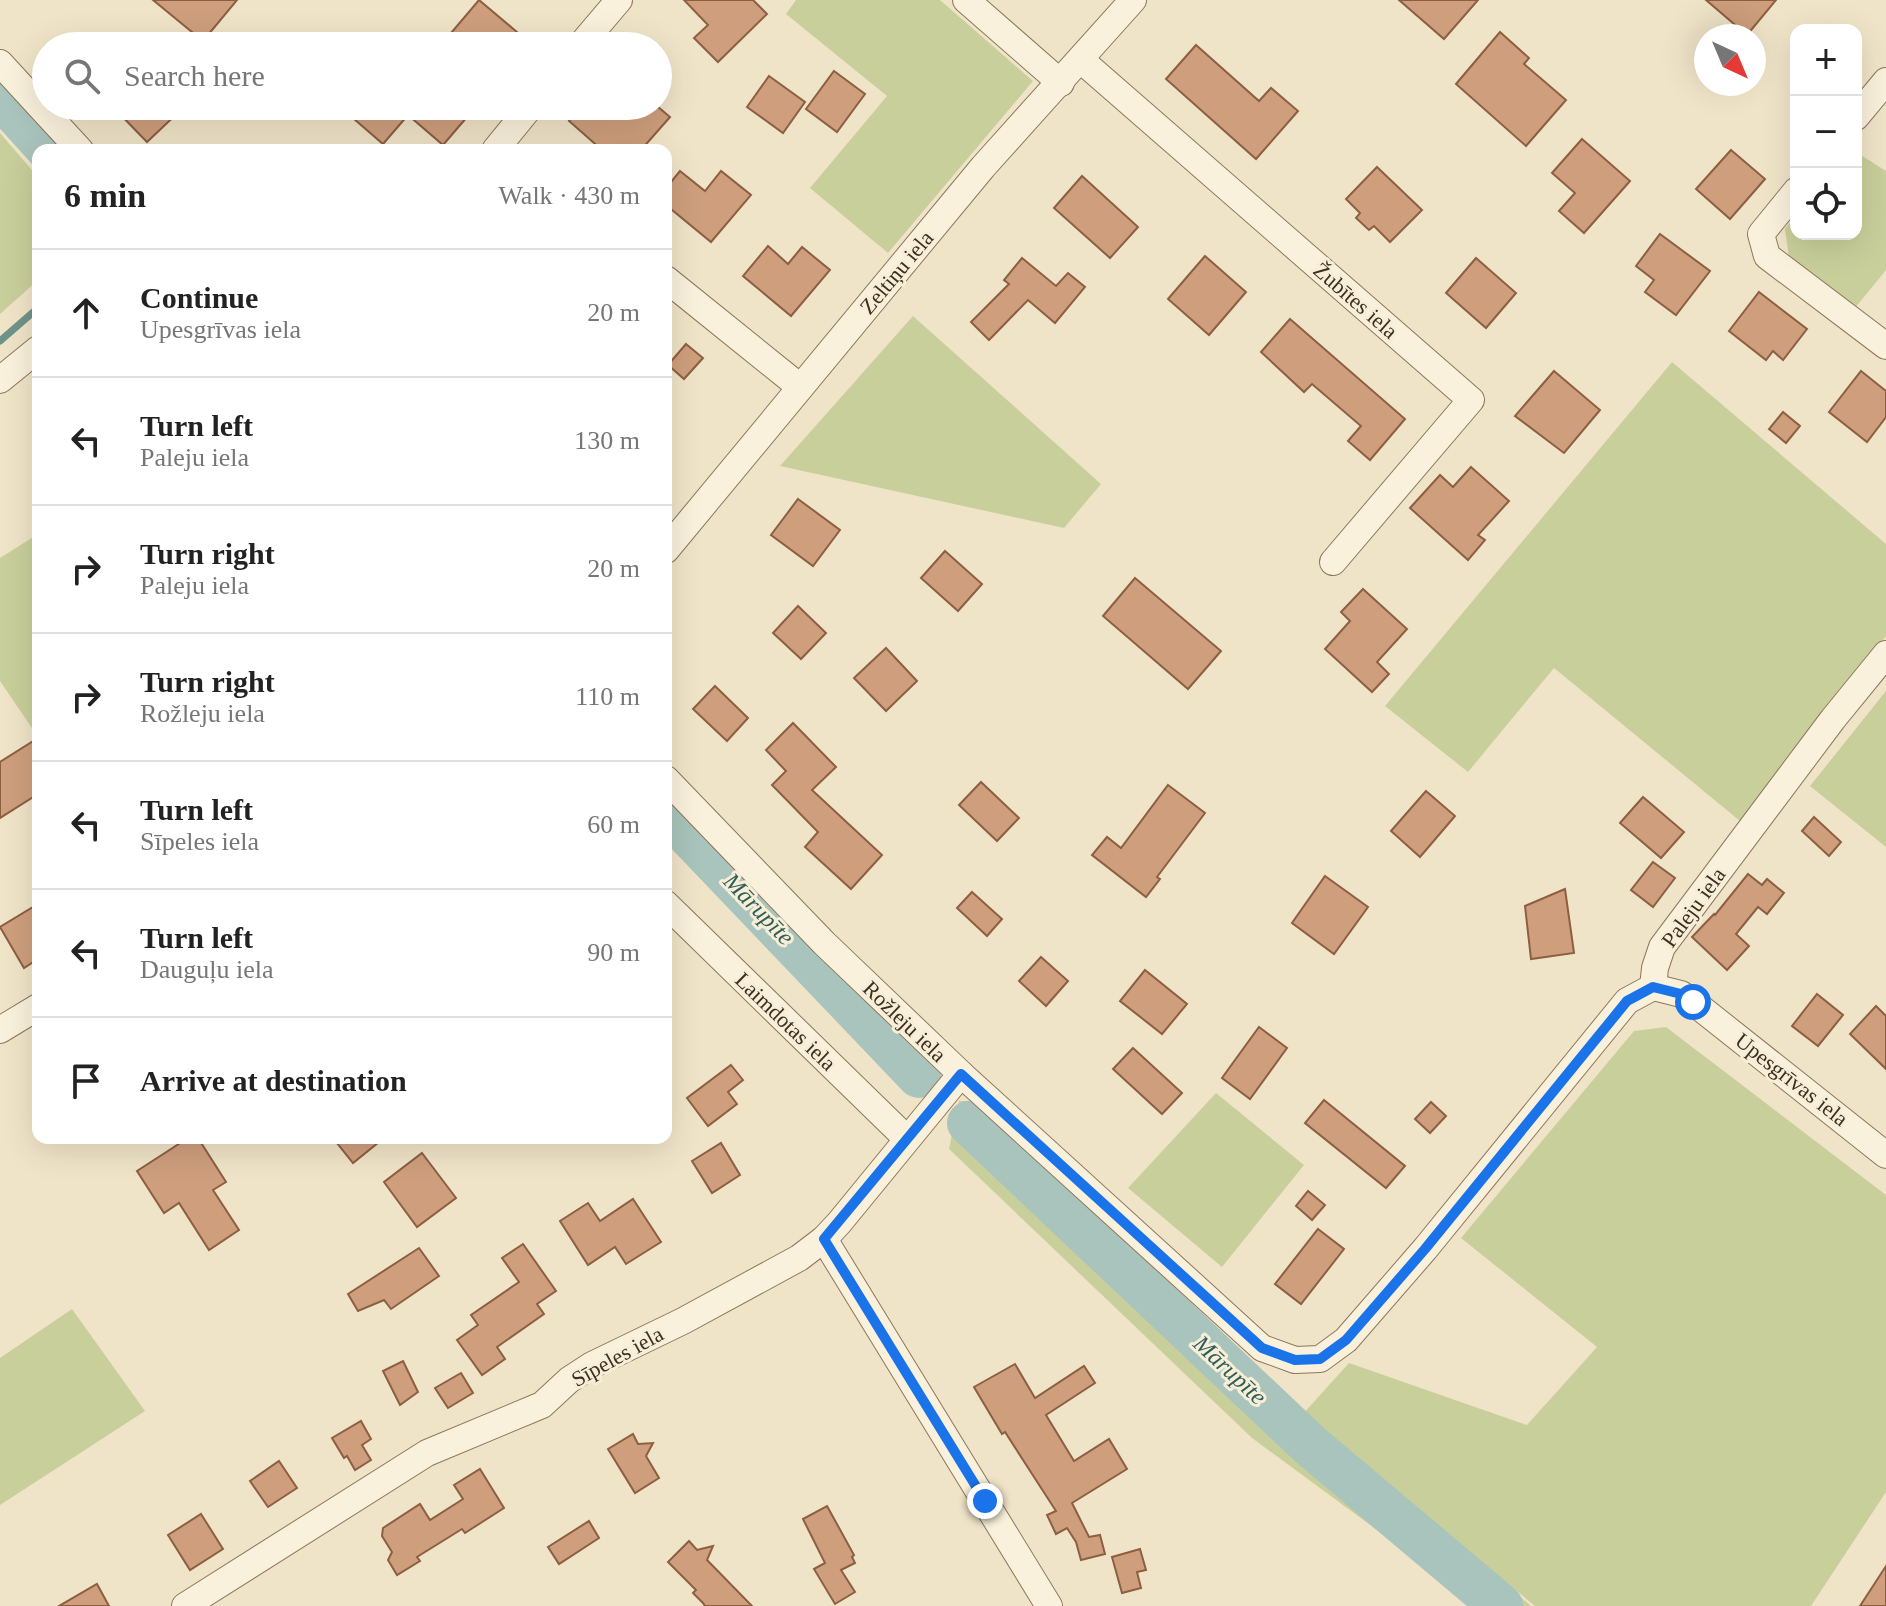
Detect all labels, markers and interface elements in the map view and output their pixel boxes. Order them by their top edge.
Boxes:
north arrow [1694,24,1766,96]
map controls [1790,24,1862,240]
button: + [1790,24,1862,96]
search box [32,32,672,120]
icon: search [60,54,104,98]
text: Search here [124,59,265,92]
button: − [1790,96,1862,168]
button: locate [1790,168,1862,240]
text: 6 min [64,177,146,214]
text: Walk · 430 m [498,181,640,210]
street label: Zeltiņu iela [854,226,939,319]
street label: Žubītes iela [1309,257,1403,344]
text: Continue [140,281,258,314]
icon: ahead [64,291,108,335]
text: 20 m [587,298,640,327]
text: Upesgrīvas iela [140,315,301,344]
text: Turn left [140,409,253,442]
icon: left [64,419,108,463]
text: 130 m [574,426,640,455]
text: Paleju iela [140,443,249,472]
text: Turn right [140,537,275,570]
icon: right [64,547,108,591]
text: 20 m [587,554,640,583]
text: Paleju iela [140,571,249,600]
text: Turn right [140,665,275,698]
icon: right [64,675,108,719]
text: 110 m [575,682,640,711]
text: Rožleju iela [140,699,265,728]
text: Turn left [140,793,253,826]
icon: left [64,803,108,847]
text: 60 m [587,810,640,839]
text: Sīpeles iela [140,827,259,856]
street label: Paleju iela [1656,862,1731,952]
water label: Mārupīte [718,867,800,950]
text: Turn left [140,921,253,954]
icon: left [64,931,108,975]
text: 90 m [587,938,640,967]
text: Dauguļu iela [140,955,274,984]
street label: Laimdotas iela [730,967,841,1076]
street label: Rožleju iela [858,976,952,1067]
route start [1675,984,1711,1020]
street label: Upesgrīvas iela [1730,1028,1853,1131]
icon: arrive [64,1059,108,1103]
text: Arrive at destination [140,1064,407,1097]
street label: Sīpeles iela [567,1321,668,1392]
water label: Mārupīte [1188,1329,1272,1410]
route end [967,1483,1003,1519]

